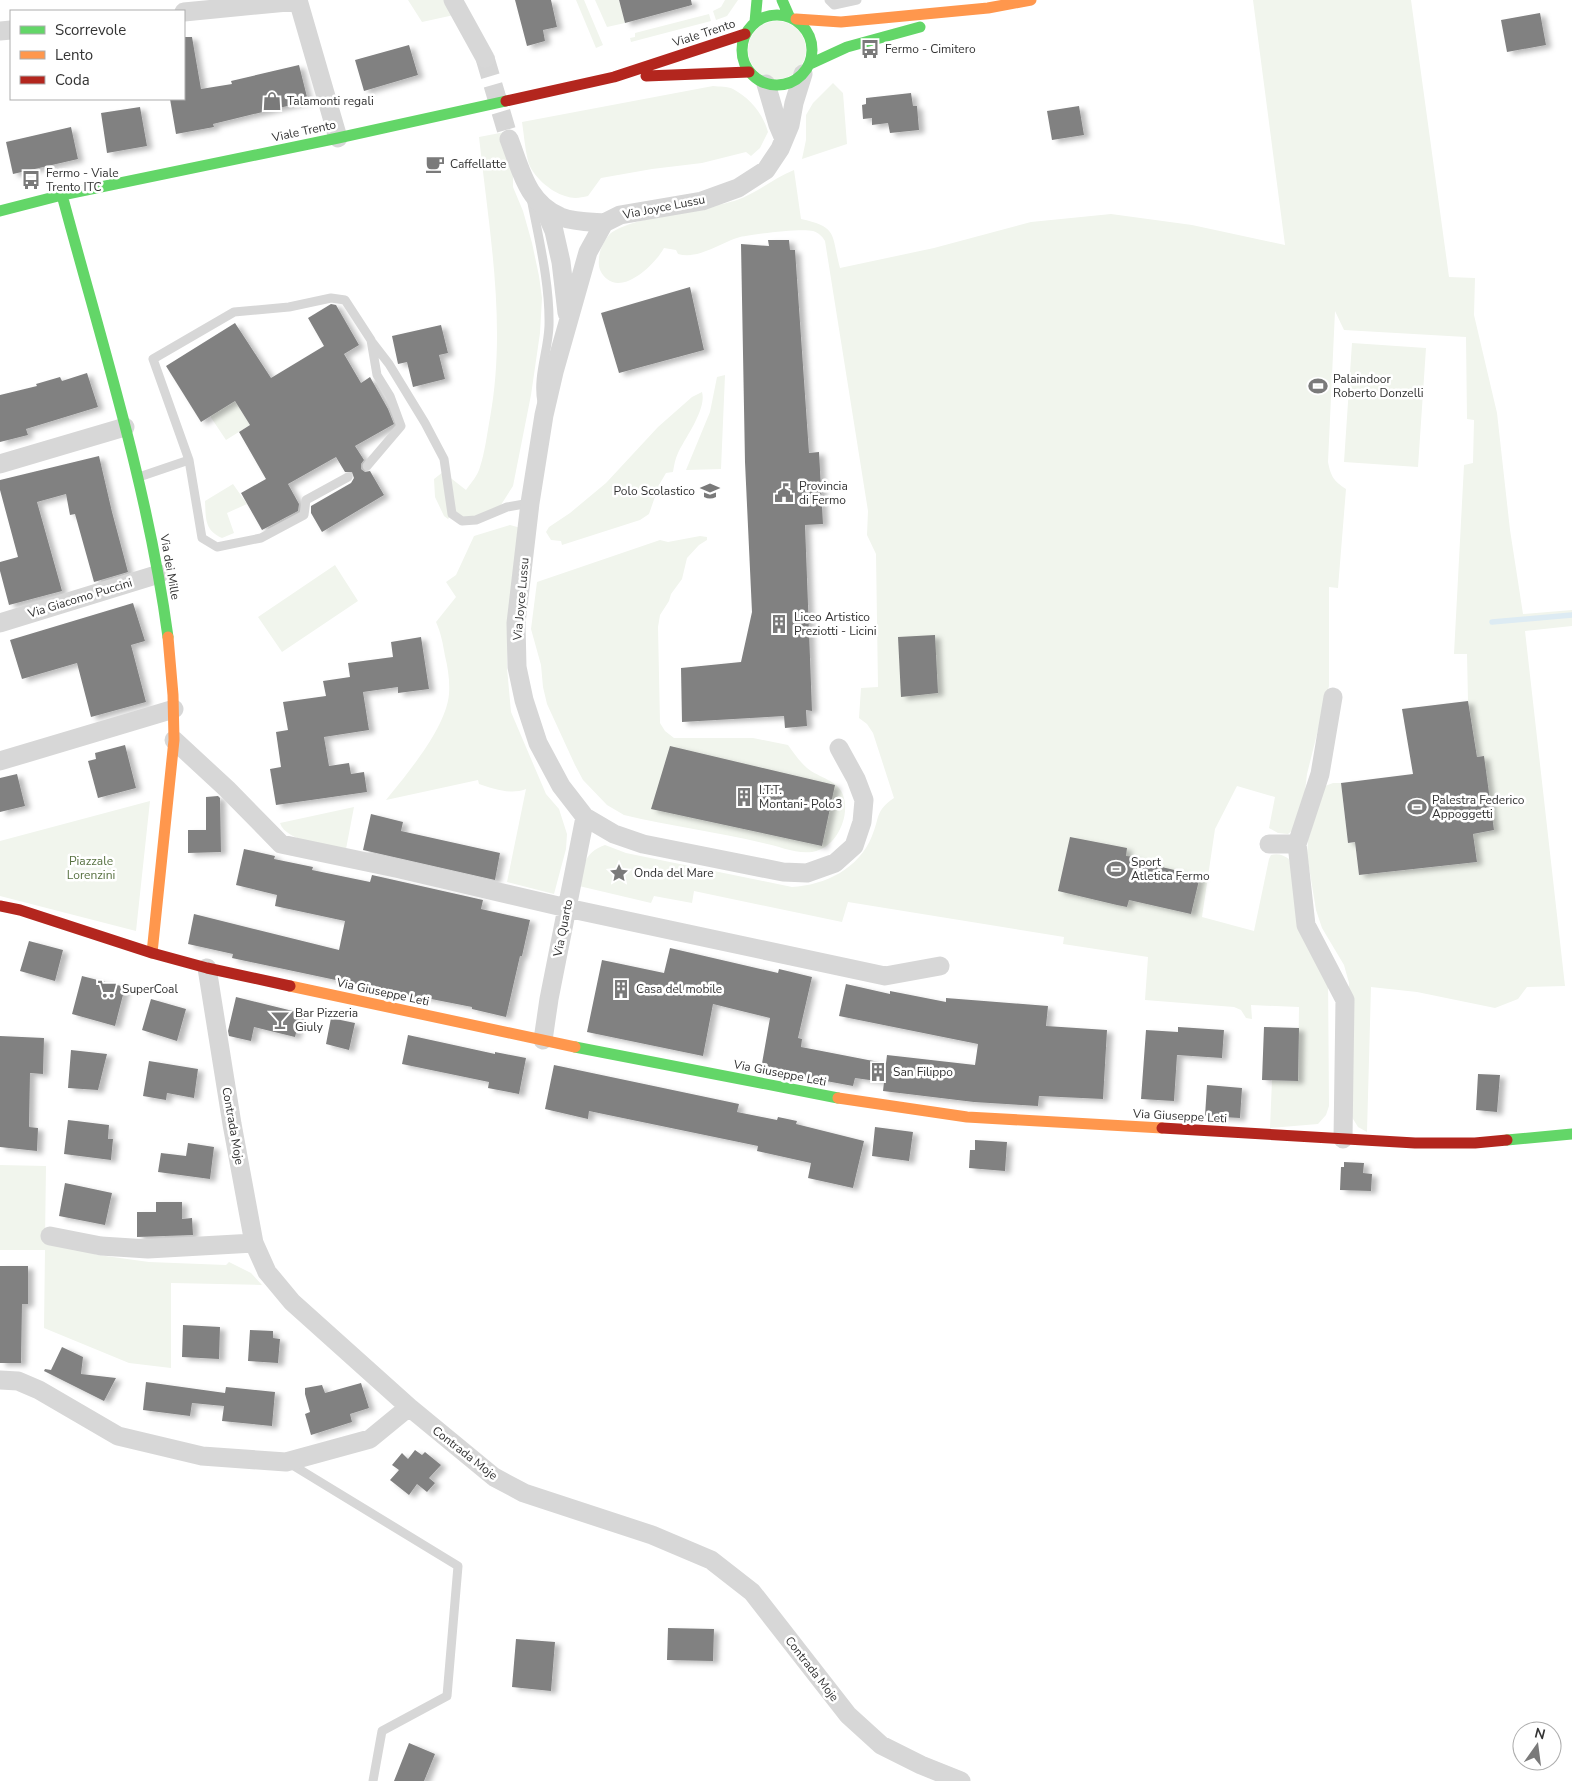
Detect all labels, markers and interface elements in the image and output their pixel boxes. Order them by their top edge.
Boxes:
legend [10,10,185,100]
street label: Viale Trento [670,15,738,51]
text: Scorrevole [55,20,126,40]
bus stop icon: Fermo - Cimitero [859,38,881,60]
place label: Fermo - Cimitero [885,41,976,57]
text: Lento [55,45,93,65]
text: Coda [55,70,90,90]
shop icon: Talamonti regali [261,90,283,112]
place label: Talamonti regali [287,93,374,109]
street label: Viale Trento [270,116,338,146]
cafe icon: Caffellatte [424,153,446,175]
place label: Caffellatte [450,156,506,172]
place label: Fermo - Viale Trento ITC [46,165,119,195]
bus stop icon: Fermo - Viale Trento ITC [20,169,42,191]
street label: Via Joyce Lussu [621,191,706,223]
place label: Palaindoor Roberto Donzelli [1333,371,1424,401]
sports icon: Palaindoor Roberto Donzelli [1307,375,1329,397]
place label: Provincia di Fermo [799,478,848,508]
school or university icon: Polo Scolastico [699,480,721,502]
public building icon: Provincia di Fermo [773,482,795,504]
place label: Polo Scolastico [614,483,695,499]
street label: Via dei Mille [156,532,184,601]
street label: Via Joyce Lussu [509,557,533,642]
street label: Via Giacomo Puccini [25,575,134,622]
place label: Liceo Artistico Preziotti - Licini [794,609,877,639]
building icon: Liceo Artistico Preziotti - Licini [768,613,790,635]
place label: I.T.T. Montani- Polo3 [759,782,842,812]
building icon: I.T.T. Montani- Polo3 [733,786,755,808]
place label: Palestra Federico Appoggetti [1432,792,1525,822]
sports icon: Palestra Federico Appoggetti [1406,796,1428,818]
park label: Piazzale Lorenzini [67,853,115,883]
place label: Sport Atletica Fermo [1131,854,1210,884]
sports icon: Sport Atletica Fermo [1105,858,1127,880]
place icon: Onda del Mare [608,862,630,884]
place label: Onda del Mare [634,865,714,881]
street label: Via Quarto [549,898,576,959]
street label: Via Giuseppe Leti [334,974,431,1010]
supermarket icon: SuperCoal [96,978,118,1000]
building icon: Casa del mobile [610,978,632,1000]
place label: SuperCoal [122,981,178,997]
place label: Casa del mobile [636,981,722,997]
place label: Bar Pizzeria Giuly [295,1005,358,1035]
bar icon: Bar Pizzeria Giuly [269,1009,291,1031]
street label: Via Giuseppe Leti [731,1056,828,1090]
building icon: San Filippo [867,1061,889,1083]
place label: San Filippo [893,1064,953,1080]
street label: Contrada Moje [218,1086,248,1166]
street label: Via Giuseppe Leti [1132,1105,1227,1126]
street label: Contrada Moje [429,1423,501,1483]
street label: Contrada Moje [782,1633,842,1705]
north arrow [1512,1721,1562,1771]
text: N [1533,1723,1547,1744]

